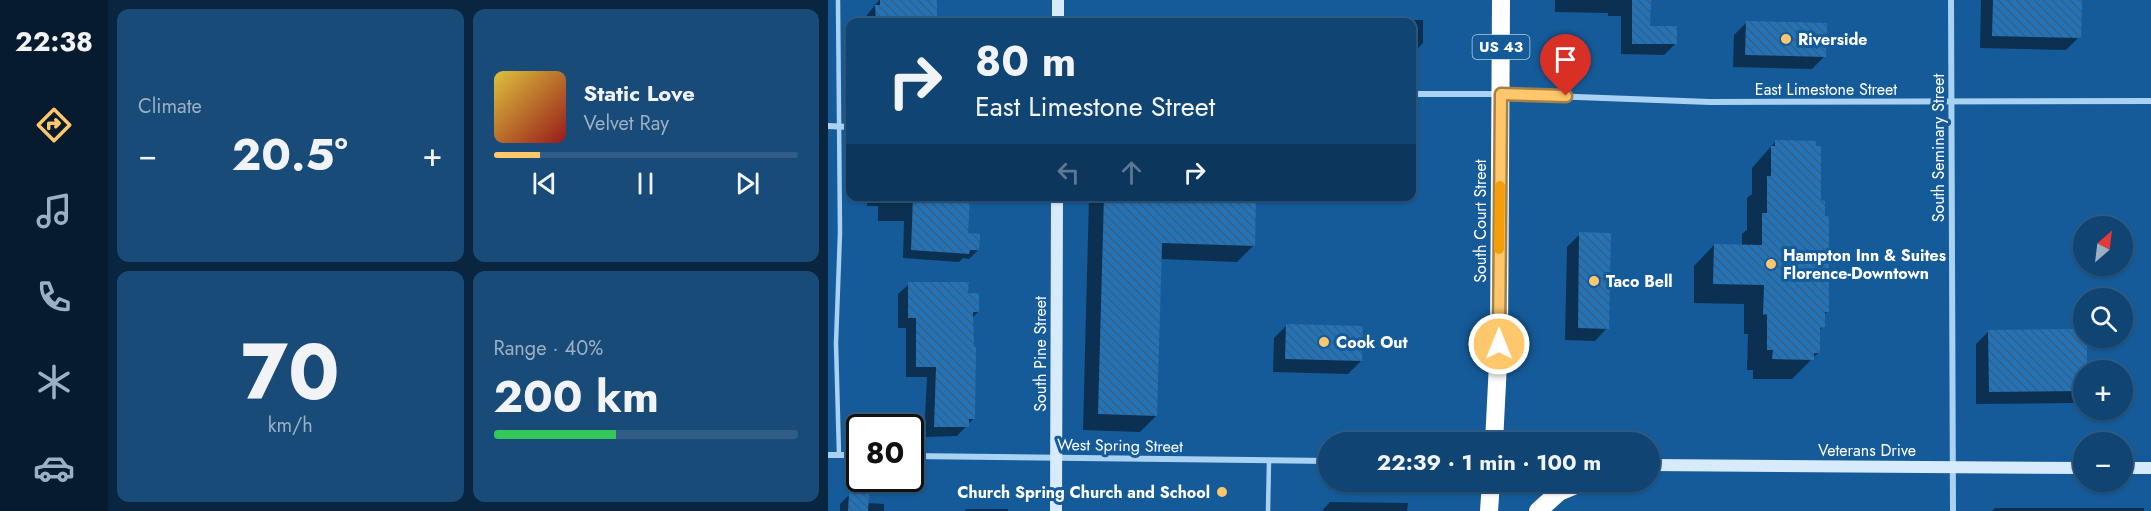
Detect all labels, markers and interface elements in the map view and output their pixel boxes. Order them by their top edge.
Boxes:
text: 22:38 [15,22,93,61]
place label: Riverside [1798,28,1867,51]
text: 80 m [975,31,1076,92]
marker: Riverside [1779,32,1793,46]
pin [1540,34,1591,96]
road number: US 43 [1472,35,1530,59]
icon: right [876,42,954,120]
icon: arrive [1549,43,1582,76]
street label: South Seminary Street [1927,74,1950,222]
text: Static Love [584,77,695,109]
street label: East Limestone Street [1755,78,1897,101]
text: East Limestone Street [975,87,1215,126]
text: Climate [138,92,202,121]
icon: directions [33,104,75,146]
text: Velvet Ray [584,109,669,138]
text: 20.5° [232,122,348,187]
text: − [138,131,157,178]
text: + [422,131,442,178]
icon: left [1052,156,1085,189]
icon: ahead [1115,156,1148,189]
icon: right [1178,156,1211,189]
street label: South Court Street [1469,159,1492,283]
icon: previous [528,167,561,200]
icon: pause [629,167,662,200]
icon: next [731,167,764,200]
icon: music [33,190,75,232]
north arrow [2073,216,2133,276]
map controls [2073,216,2133,492]
place label: Hampton Inn & Suites Florence-Downtown [1783,244,1946,285]
marker: Hampton Inn & Suites Florence-Downtown [1764,257,1778,271]
place label: Taco Bell [1606,270,1673,293]
marker: Taco Bell [1587,274,1601,288]
icon: phone [33,276,75,318]
button: search [2073,288,2133,348]
street label: South Pine Street [1029,296,1052,412]
position arrow [1467,312,1531,376]
text: 70 [241,316,340,428]
place label: Cook Out [1336,331,1408,354]
text: Range · 40% [494,334,603,363]
marker: Cook Out [1317,335,1331,349]
button: + [2073,360,2133,420]
icon: climate [33,361,75,403]
text: 200 km [494,364,659,429]
text: km/h [268,411,313,440]
speed limit sign: 80 [846,414,924,492]
button: − [2073,432,2133,492]
street label: West Spring Street [1057,433,1183,458]
street label: Veterans Drive [1818,439,1916,462]
text: 22:39 · 1 min · 100 m [1377,446,1601,478]
icon: car [33,447,75,489]
place label: Church Spring Church and School [957,481,1210,504]
marker: Church Spring Church and School [1215,485,1229,499]

